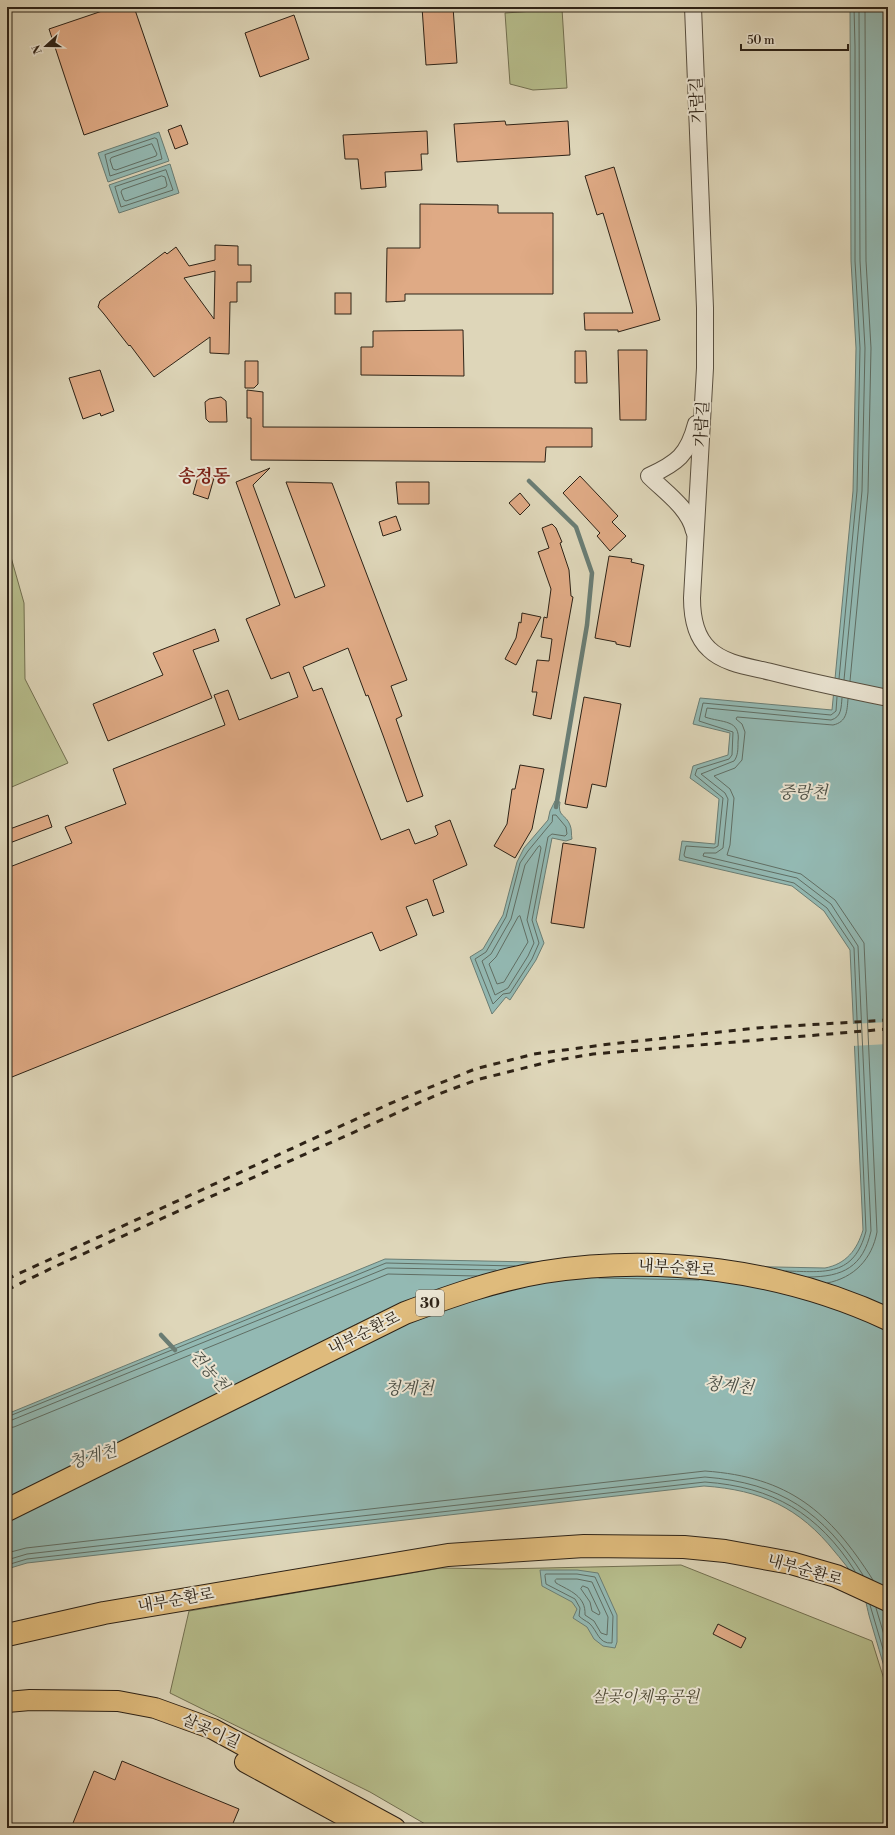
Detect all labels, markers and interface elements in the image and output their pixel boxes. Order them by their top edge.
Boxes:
north arrow [26,26,66,66]
scale bar [741,26,848,52]
text: 50 m [747,33,775,48]
text: N [29,42,46,56]
street label: 가람길 [686,76,708,124]
street label: 가람길 [691,400,713,448]
district label: 송정동 [178,465,231,488]
water label: 중랑천 [778,782,829,804]
street label: 내부순환로 [638,1255,717,1281]
road number: 30 [416,1290,444,1316]
street label: 내부순환로 [325,1307,404,1359]
water label: 전농천 [185,1345,234,1398]
water label: 청계천 [703,1372,756,1400]
water label: 청계천 [384,1378,435,1400]
water label: 청계천 [66,1439,121,1474]
street label: 내부순환로 [765,1550,845,1590]
street label: 내부순환로 [136,1583,216,1617]
park label: 살곶이체육공원 [591,1687,701,1707]
street label: 살곶이길 [179,1709,243,1753]

